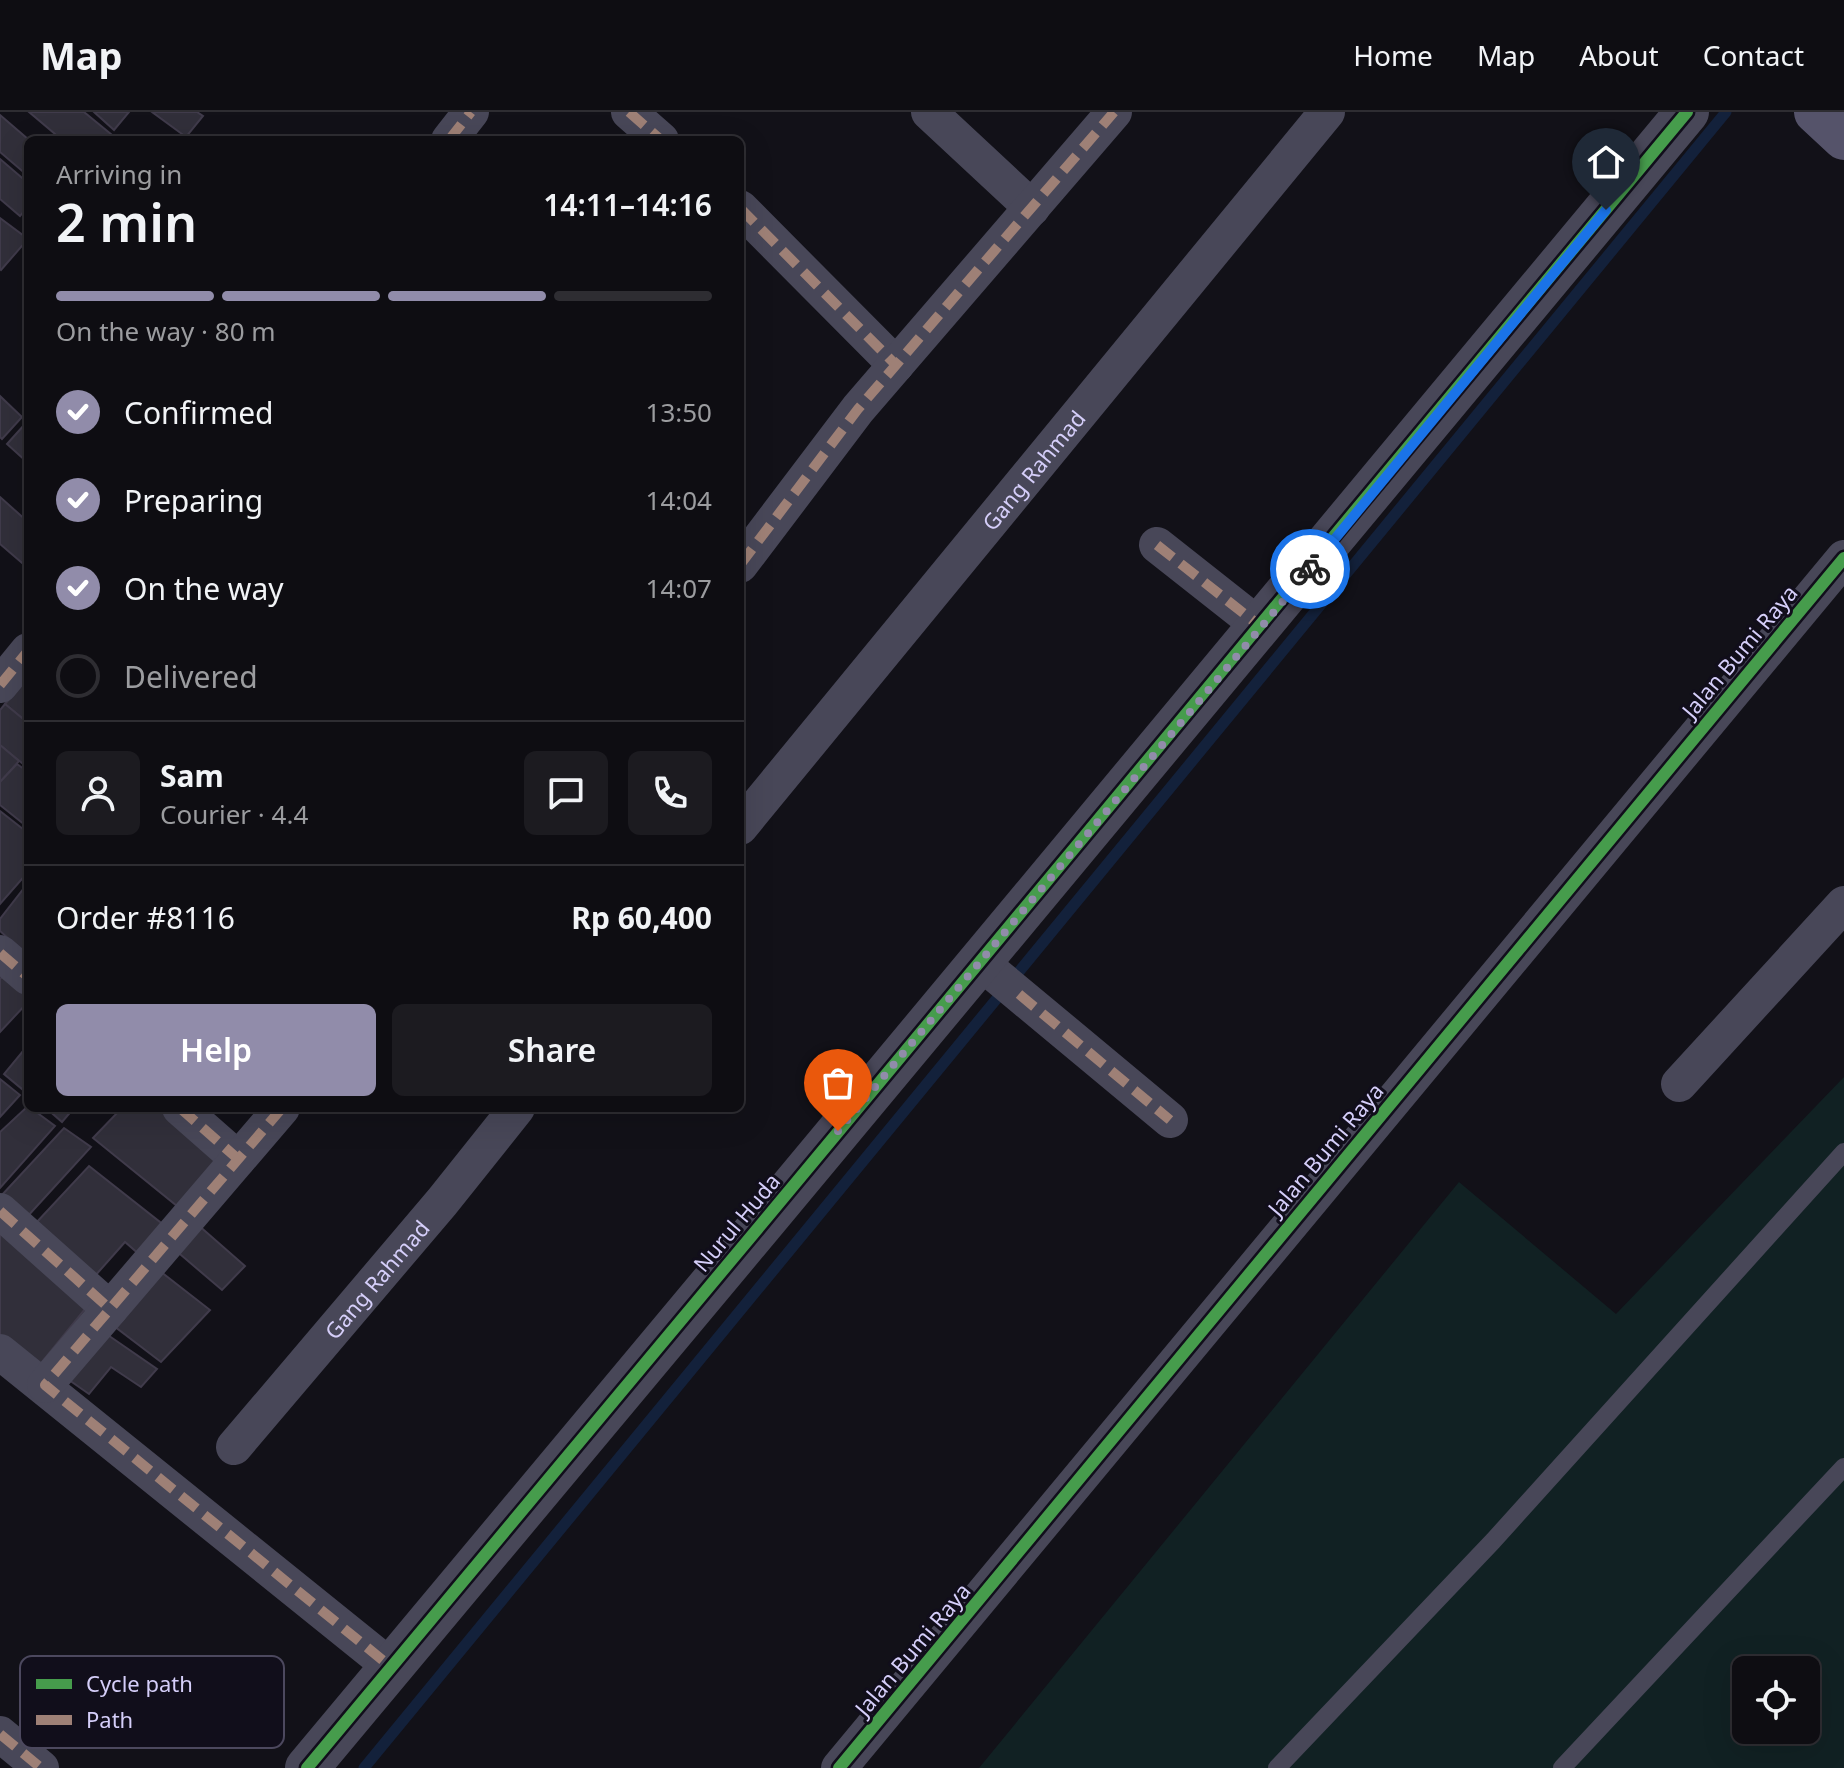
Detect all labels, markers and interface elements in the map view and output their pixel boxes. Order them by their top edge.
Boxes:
text: Map [40,29,123,81]
text: Home [1353,36,1433,74]
text: Map [1477,36,1535,74]
text: About [1579,36,1659,74]
text: Contact [1703,36,1804,74]
pin [1572,128,1640,210]
icon: home [1584,140,1628,184]
text: Arriving in [56,156,182,192]
text: 14:11–14:16 [543,184,712,225]
text: 2 min [56,186,197,257]
text: On the way · 80 m [56,313,276,349]
icon: check [56,390,100,434]
text: Confirmed [124,392,274,433]
text: 13:50 [646,394,712,430]
street label: Gang Rahmad [975,403,1091,536]
icon: check [56,478,100,522]
text: Preparing [124,480,263,521]
text: 14:04 [646,482,712,518]
courier [1270,529,1350,609]
icon: bike [1288,547,1332,591]
icon: check [56,566,100,610]
text: On the way [124,568,284,609]
text: 14:07 [646,570,712,606]
street label: Jalan Bumi Raya [1673,578,1804,725]
text: Delivered [124,656,258,697]
button: person [56,751,140,835]
button: chat [524,751,608,835]
button: phone [628,751,712,835]
text: Sam [160,755,224,796]
text: Courier · 4.4 [160,796,308,832]
text: Order #8116 [56,897,235,938]
text: Rp 60,400 [571,897,712,938]
button: Help [56,1004,376,1096]
button: Share [392,1004,712,1096]
pin [804,1049,872,1131]
icon: bag [816,1061,860,1105]
street label: Jalan Bumi Raya [1259,1076,1390,1223]
street label: Nurul Huda [686,1166,786,1278]
street label: Gang Rahmad [317,1213,435,1345]
street label: Jalan Bumi Raya [846,1576,977,1723]
legend [20,1656,284,1748]
map controls [1732,1656,1820,1744]
button: locate [1732,1656,1820,1744]
text: Cycle path [86,1668,193,1698]
text: Path [86,1704,133,1734]

